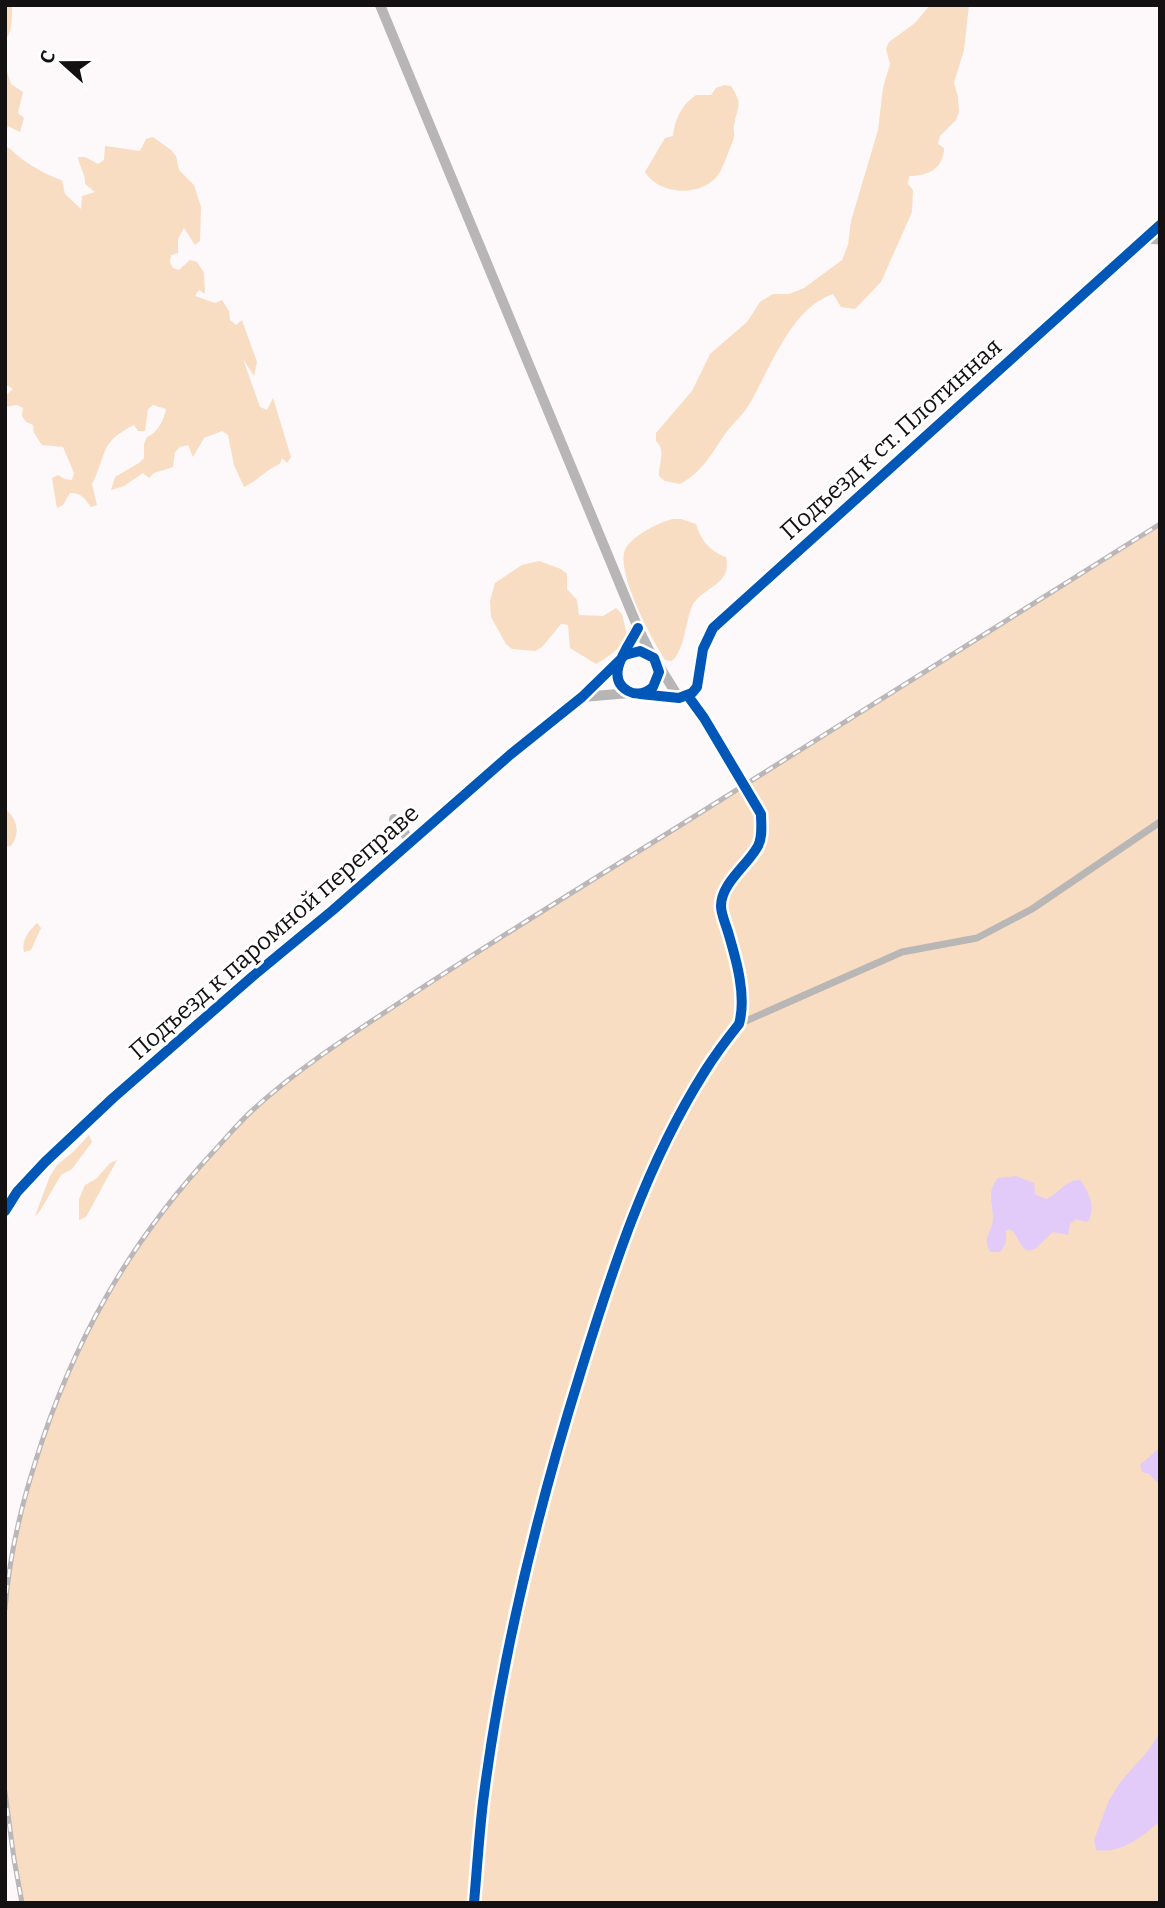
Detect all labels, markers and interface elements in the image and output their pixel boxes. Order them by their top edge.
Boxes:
north arrow [28,28,98,98]
text: С [35,47,60,67]
street label: Подъезд к ст. Плотинная [775,332,1007,546]
street label: Подъезд к паромной переправе [124,799,424,1065]

